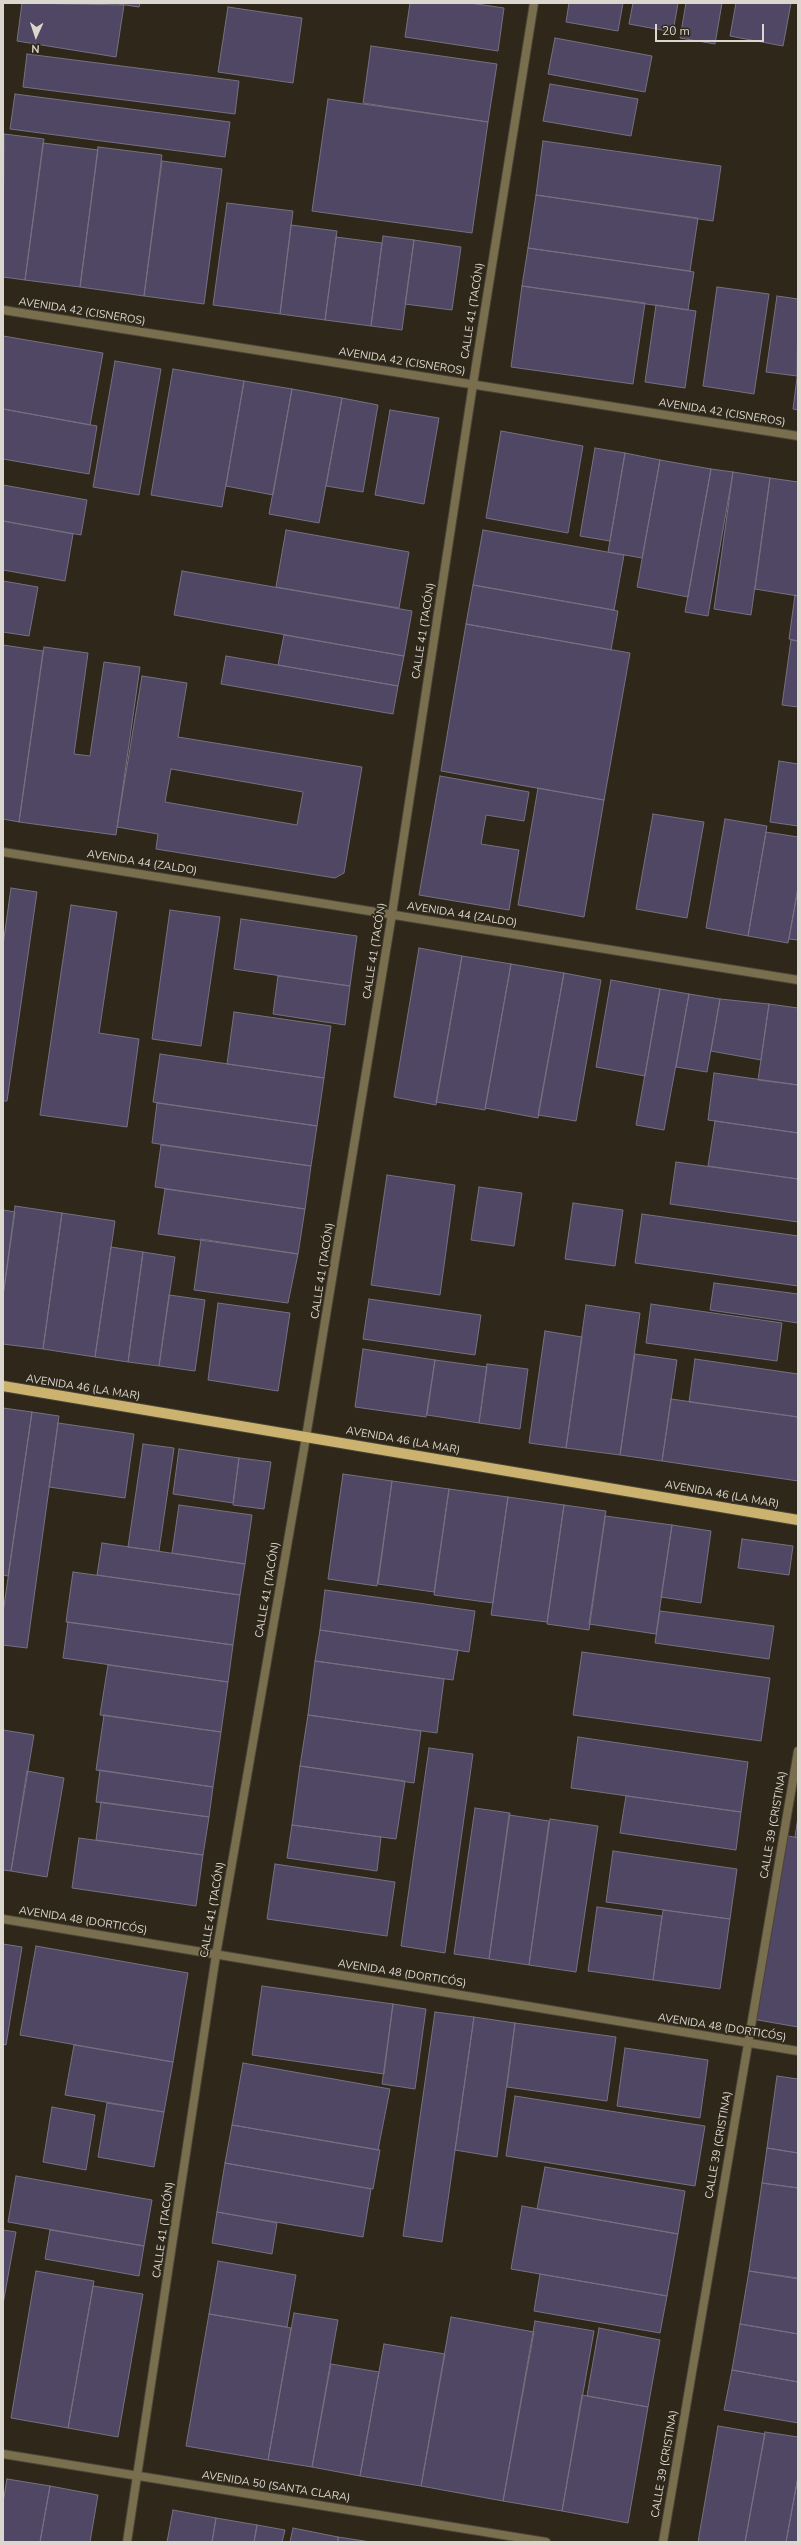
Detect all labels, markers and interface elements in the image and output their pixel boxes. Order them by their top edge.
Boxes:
north arrow [16,16,56,56]
scale bar [657,16,766,42]
text: 20 m [662,23,690,39]
text: N [31,41,40,56]
street label: CALLE 41 (TACÓN) [459,262,487,360]
street label: AVENIDA 42 (CISNEROS) [18,295,146,329]
street label: AVENIDA 42 (CISNEROS) [338,345,466,379]
street label: AVENIDA 42 (CISNEROS) [658,396,786,430]
street label: CALLE 41 (TACÓN) [410,582,438,680]
street label: AVENIDA 44 (ZALDO) [86,848,198,878]
street label: AVENIDA 44 (ZALDO) [406,900,518,930]
street label: CALLE 41 (TACÓN) [361,902,389,1000]
street label: CALLE 41 (TACÓN) [309,1222,337,1320]
street label: AVENIDA 46 (LA MAR) [25,1372,141,1404]
street label: AVENIDA 46 (LA MAR) [345,1424,461,1458]
street label: AVENIDA 46 (LA MAR) [664,1478,780,1512]
street label: CALLE 41 (TACÓN) [253,1541,283,1639]
street label: CALLE 39 (CRISTINA) [758,1770,790,1880]
street label: CALLE 41 (TACÓN) [198,1861,228,1959]
street label: AVENIDA 48 (DORTICÓS) [18,1904,148,1938]
street label: AVENIDA 48 (DORTICÓS) [337,1957,467,1991]
street label: AVENIDA 48 (DORTICÓS) [657,2011,787,2045]
street label: CALLE 39 (CRISTINA) [703,2090,735,2200]
street label: CALLE 41 (TACÓN) [151,2181,177,2279]
street label: CALLE 39 (CRISTINA) [649,2409,681,2519]
street label: AVENIDA 50 (SANTA CLARA) [201,2469,351,2505]

